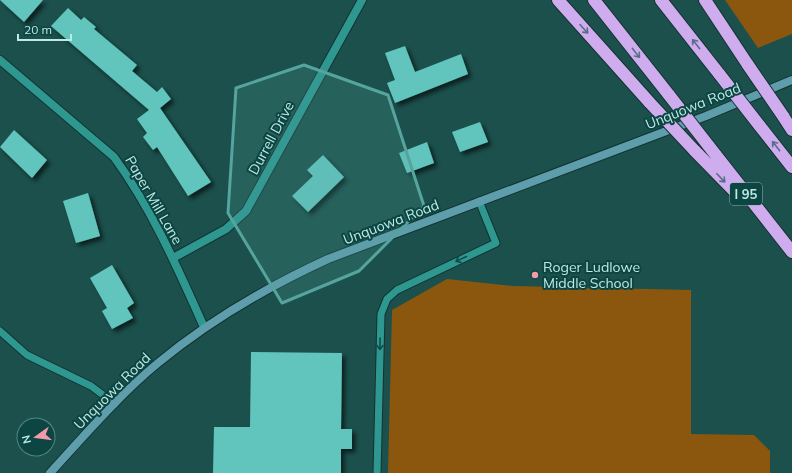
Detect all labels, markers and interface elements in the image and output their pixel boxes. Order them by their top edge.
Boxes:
scale bar [18,16,71,42]
text: 20 m [24,22,52,37]
one-way arrow [579,24,588,34]
one-way arrow [691,39,700,50]
one-way arrow [631,47,640,58]
street label: Unquowa Road [643,79,743,133]
street label: Durrell Drive [244,98,298,178]
one-way arrow [771,141,780,152]
street label: Paper Mill Lane [121,152,187,248]
one-way arrow [716,173,726,183]
road number: I 95 [730,183,762,205]
street label: Unquowa Road [341,195,441,249]
one-way arrow [455,256,467,263]
place label: Roger Ludlowe Middle School [543,258,640,292]
marker: Roger Ludlowe Middle School [530,270,540,280]
one-way arrow [377,337,384,350]
street label: Unquowa Road [70,349,154,433]
north arrow [16,417,56,457]
text: N [18,434,34,445]

